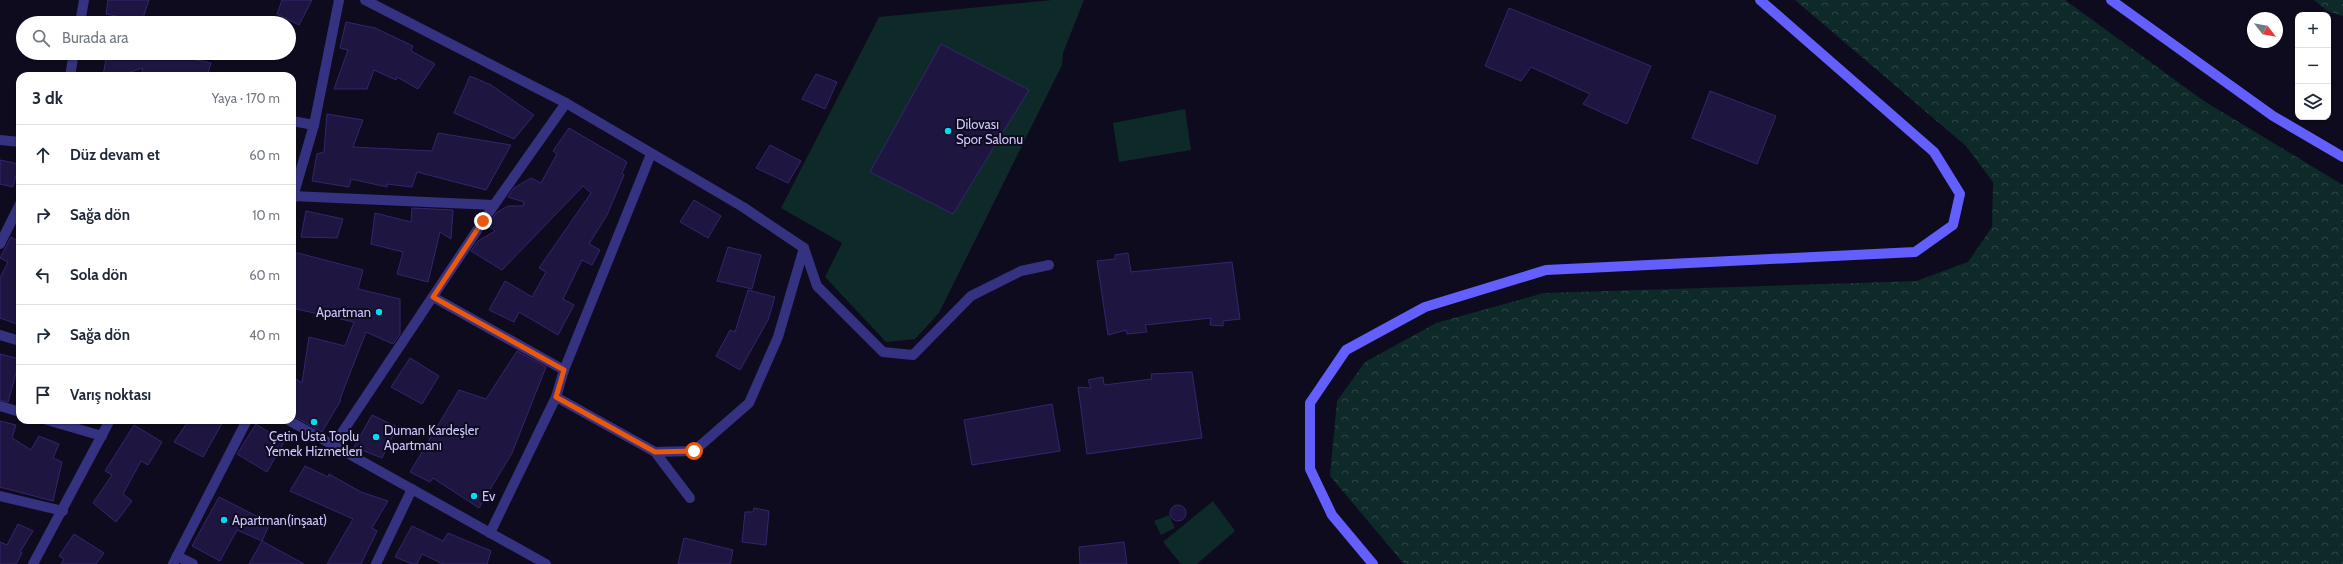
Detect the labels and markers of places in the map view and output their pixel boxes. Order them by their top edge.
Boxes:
place label: Dilovası Spor Salonu [956,116,1023,147]
marker: Dilovası Spor Salonu [943,126,953,136]
place label: Apartman [316,304,371,320]
marker: Apartman [374,307,384,317]
marker: Çetin Usta Toplu Yemek Hizmetleri [309,417,319,427]
place label: Duman Kardeşler Apartmanı [384,422,479,453]
place label: Çetin Usta Toplu Yemek Hizmetleri [265,428,362,459]
marker: Duman Kardeşler Apartmanı [371,432,381,442]
place label: Ev [482,488,496,504]
marker: Ev [469,491,479,501]
place label: Apartman(inşaat) [232,512,327,528]
marker: Apartman(inşaat) [219,515,229,525]

